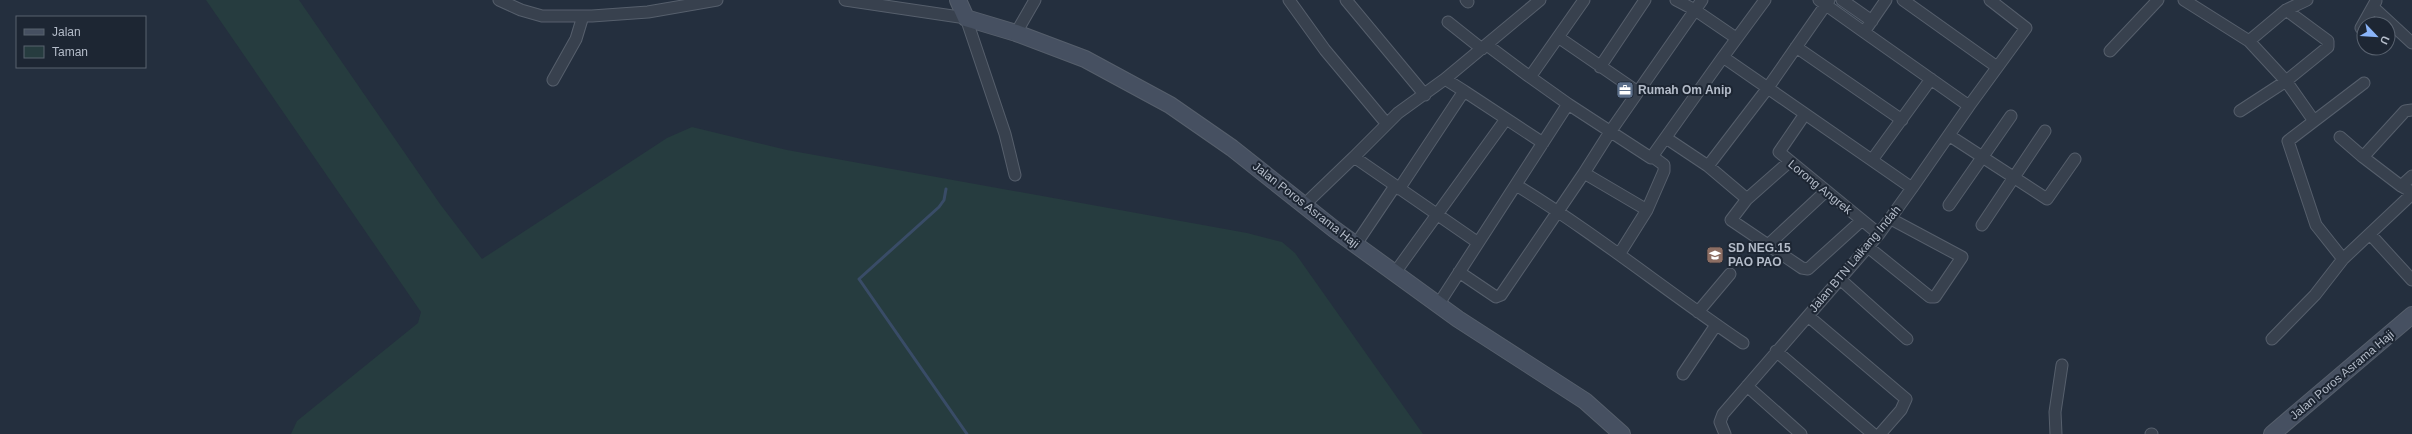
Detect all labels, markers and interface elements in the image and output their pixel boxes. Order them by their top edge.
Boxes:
legend [16,16,146,68]
north arrow [2356,16,2396,56]
text: Jalan [52,25,81,39]
text: U [2378,34,2392,46]
text: Taman [52,45,88,59]
office icon: Rumah Om Anip [1615,80,1635,100]
place label: Rumah Om Anip [1638,83,1732,97]
street label: Lorong Angrek [1785,157,1856,218]
street label: Jalan Poros Asrama Haji [1250,159,1362,251]
street label: Jalan BTN Laikang Indah [1806,203,1904,315]
place label: SD NEG.15 PAO PAO [1728,241,1791,269]
school or university icon: SD NEG.15 PAO PAO [1705,245,1725,265]
street label: Jalan Poros Asrama Haji [2287,327,2397,423]

